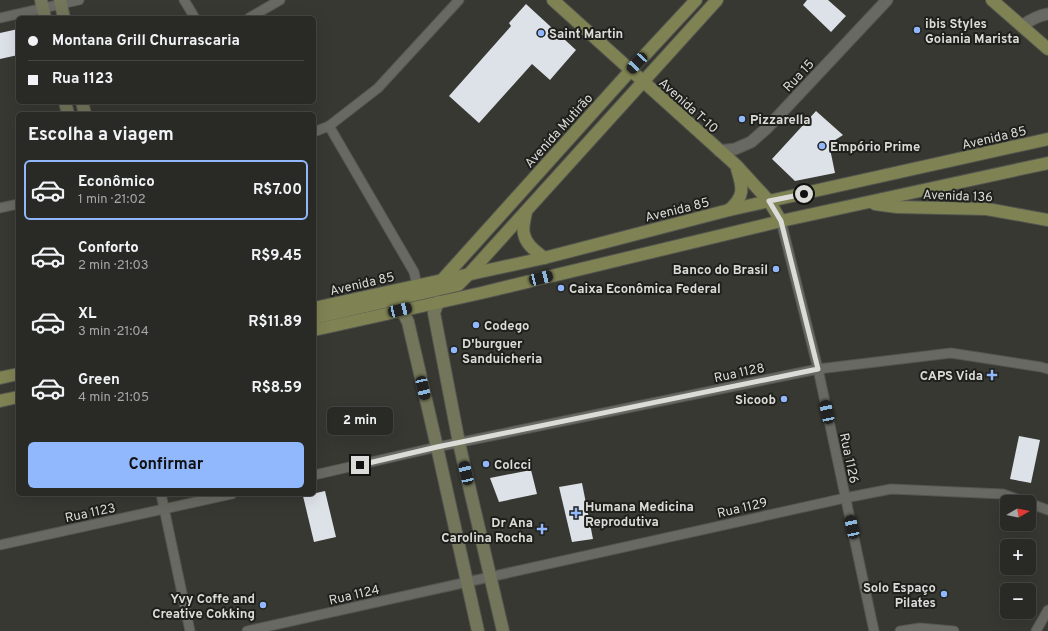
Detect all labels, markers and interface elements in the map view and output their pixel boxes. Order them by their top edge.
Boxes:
place label: ibis Styles Goiania Marista [925,17,1019,48]
marker: ibis Styles Goiania Marista [912,25,922,35]
place label: Saint Martin [549,27,623,43]
marker: Saint Martin [536,28,546,38]
text: Montana Grill Churrascaria [52,32,240,51]
car [624,50,650,76]
street label: Rua 15 [780,57,819,96]
text: Rua 1123 [52,70,113,89]
street label: Avenida T-10 [655,76,721,137]
street label: Avenida Mutirão [522,91,597,172]
place label: Pizzarella [750,113,811,129]
marker: Pizzarella [737,114,747,124]
text: Escolha a viagem [28,124,174,147]
street label: Avenida 85 [961,124,1028,154]
place label: Empório Prime [830,140,920,156]
marker: Empório Prime [817,141,827,151]
icon: car [30,172,66,208]
text: Econômico [78,173,155,192]
text: R$7.00 [253,181,302,200]
route start [795,185,813,203]
street label: Avenida 136 [923,188,993,206]
text: 1 min · 21:02 [78,192,146,208]
street label: Avenida 85 [644,195,711,227]
icon: car [30,238,66,274]
text: Conforto [78,239,139,258]
text: R$9.45 [251,247,302,266]
text: 2 min · 21:03 [78,258,149,274]
place label: Banco do Brasil [673,263,768,279]
marker: Banco do Brasil [771,264,781,274]
car [528,269,554,287]
street label: Avenida 85 [329,270,396,300]
place label: Caixa Econômica Federal [569,282,721,298]
marker: Caixa Econômica Federal [556,283,566,293]
car [387,301,413,319]
icon: car [30,304,66,340]
text: XL [78,305,96,324]
text: R$11.89 [248,313,302,332]
place label: Codego [484,319,529,335]
marker: Codego [471,320,481,330]
text: 3 min · 21:04 [78,324,149,340]
place label: D'burguer Sanduicheria [462,337,542,368]
marker: D'burguer Sanduicheria [449,345,459,355]
street label: Rua 1128 [713,361,766,387]
place label: CAPS Vida [920,369,983,385]
marker: CAPS Vida [986,369,998,381]
icon: car [30,370,66,406]
text: Green [78,371,120,390]
car [414,375,432,401]
text: R$8.59 [251,379,302,398]
text: 4 min · 21:05 [78,390,149,406]
place label: Sicoob [735,393,776,409]
marker: Sicoob [779,394,789,404]
car [819,399,835,425]
callout: 2 min [327,407,393,435]
text: 2 min [343,413,377,429]
street label: Rua 1126 [835,432,861,485]
button: Confirmar [28,442,304,488]
route end [351,456,369,474]
place label: Colcci [494,458,531,474]
marker: Colcci [481,459,491,469]
car [457,460,475,486]
street label: Rua 1129 [716,495,769,522]
north arrow [1000,495,1036,531]
map controls [1000,495,1036,619]
place label: Humana Medicina Reprodutiva [585,500,694,531]
street label: Rua 1123 [64,501,117,527]
marker: Humana Medicina Reprodutiva [570,507,582,519]
car [844,514,860,540]
place label: Dr Ana Carolina Rocha [441,516,533,547]
marker: Dr Ana Carolina Rocha [536,523,548,535]
button: + [1000,539,1036,575]
place label: Solo Espaço Pilates [863,581,936,612]
street label: Rua 1124 [328,582,381,610]
button: − [1000,583,1036,619]
marker: Solo Espaço Pilates [939,589,949,599]
place label: Yvy Coffe and Creative Cokking [152,592,255,623]
marker: Yvy Coffe and Creative Cokking [258,600,268,610]

